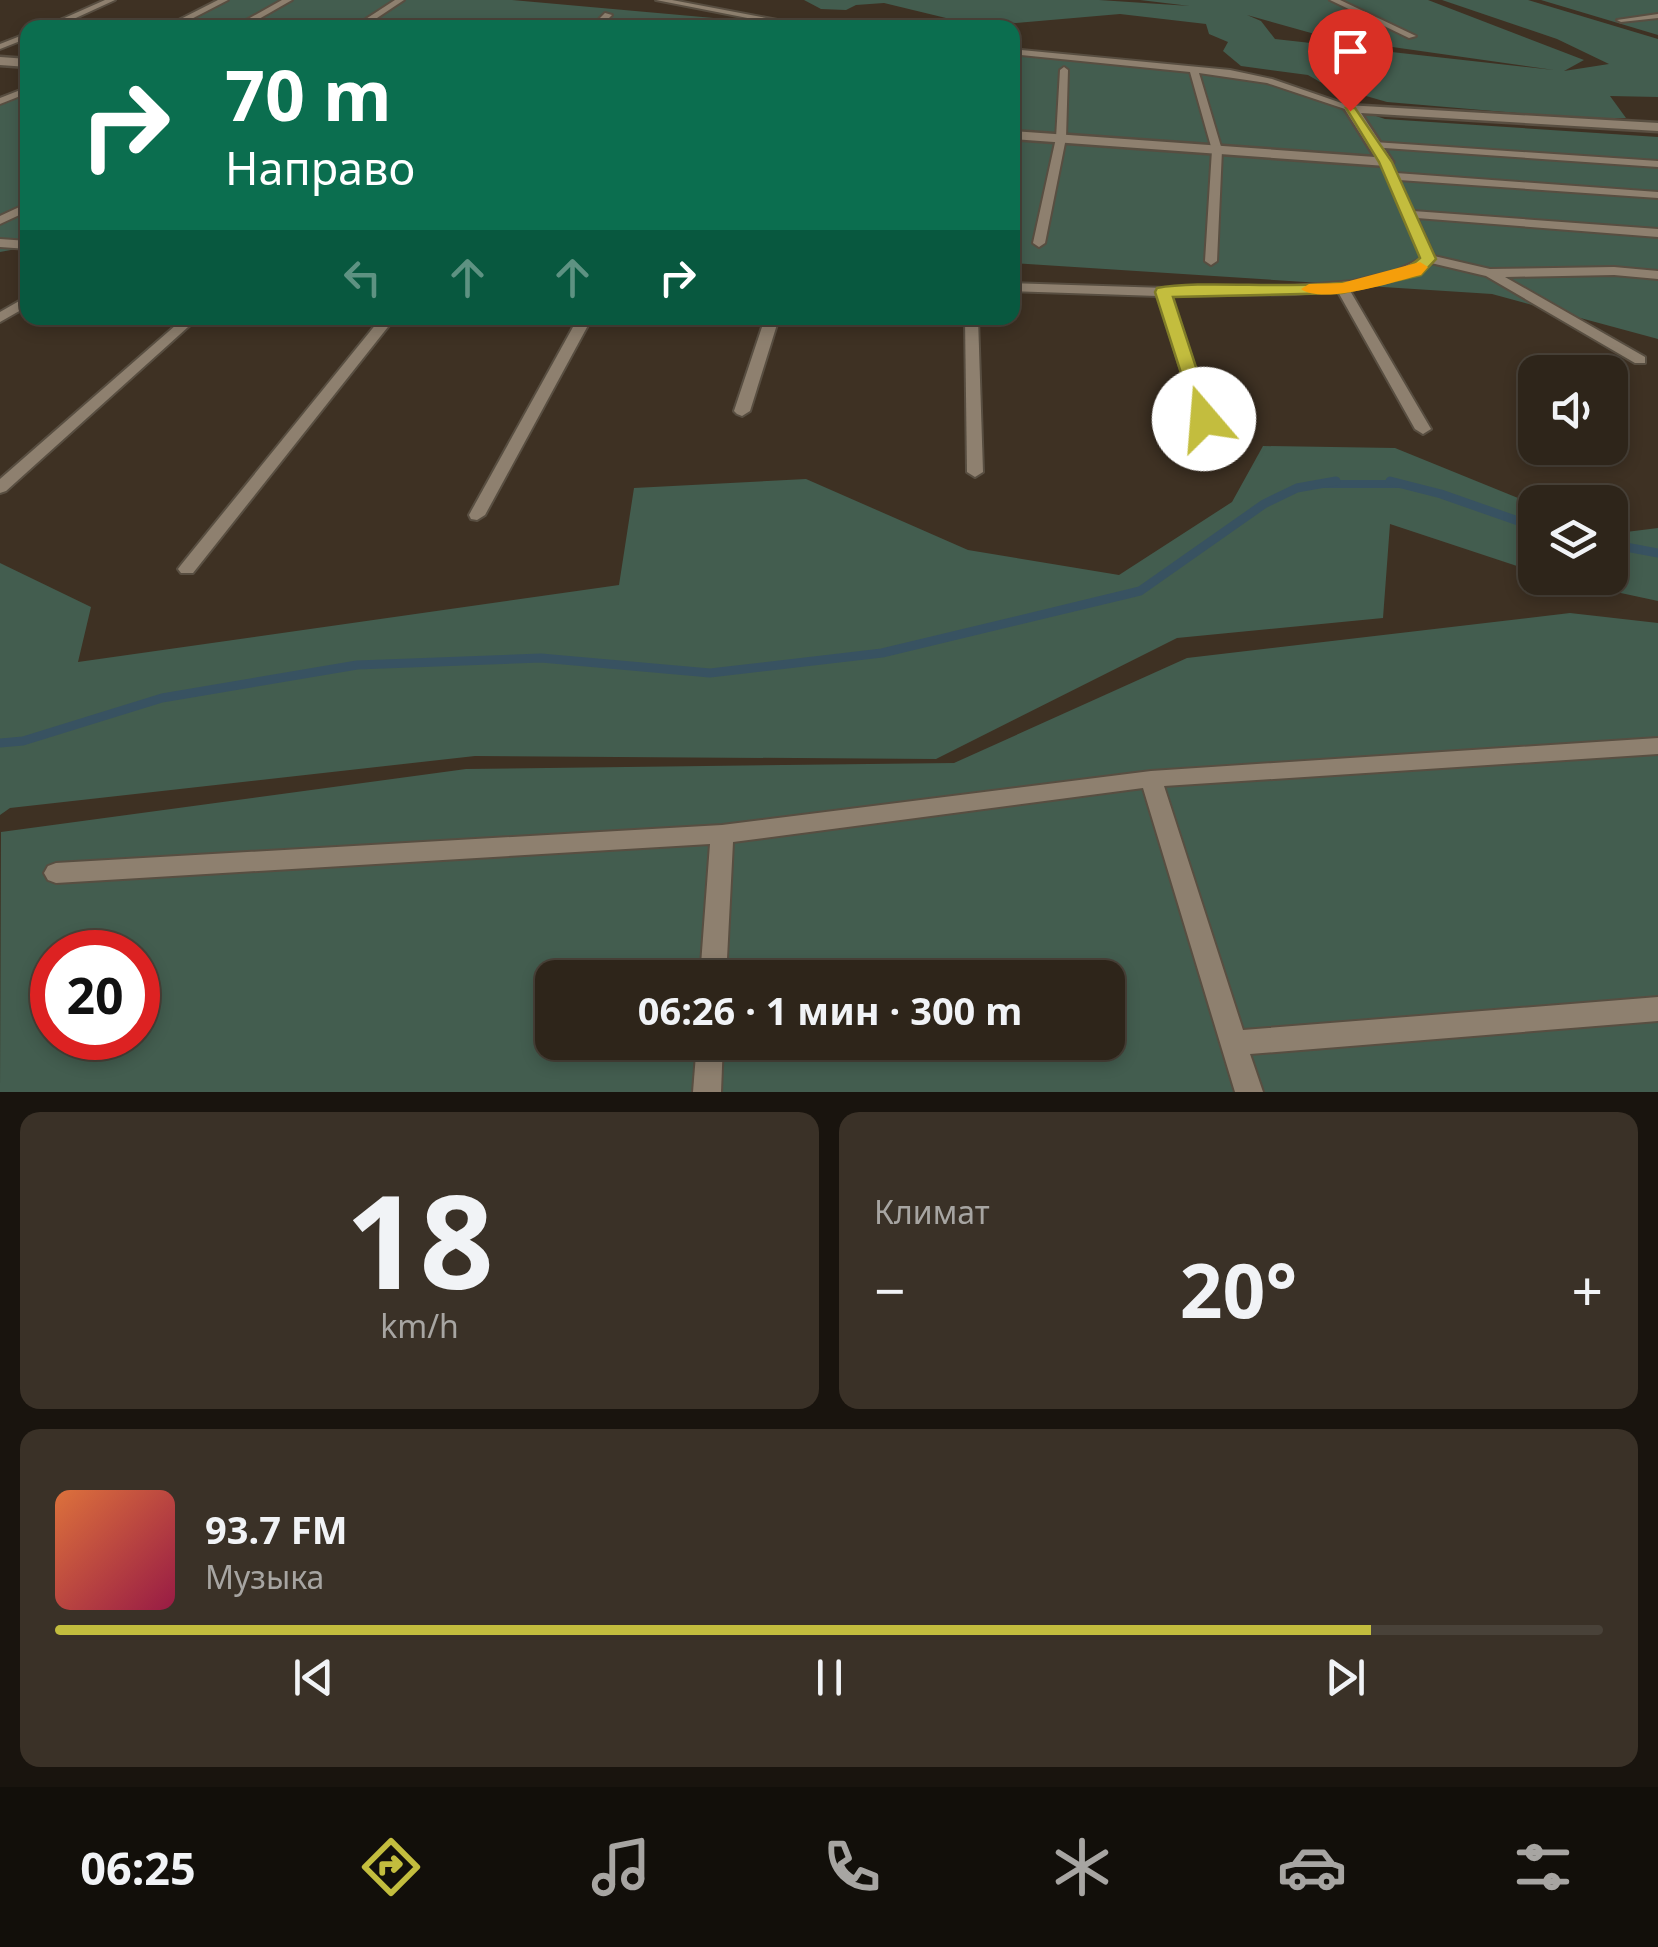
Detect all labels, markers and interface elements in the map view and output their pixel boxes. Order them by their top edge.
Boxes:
pin [1308,9,1393,112]
icon: arrive [1323,24,1378,79]
text: 70 m [225,46,392,142]
icon: right [60,60,190,190]
text: Направо [225,137,415,198]
icon: left [335,250,390,305]
icon: ahead [440,250,495,305]
icon: ahead [545,250,600,305]
icon: right [650,250,705,305]
map controls [1518,355,1628,595]
button: sound [1518,355,1628,465]
position arrow [1152,367,1256,471]
button: layers [1518,485,1628,595]
speed limit sign: 20 [30,930,160,1060]
text: 06:26 · 1 мин · 300 m [638,984,1022,1036]
text: 18 [345,1150,494,1327]
text: Климат [874,1190,990,1233]
text: 20° [1180,1238,1297,1340]
text: − [874,1252,905,1327]
text: + [1572,1252,1603,1327]
text: km/h [380,1304,459,1347]
text: 93.7 FM [205,1503,347,1555]
text: Музыка [205,1555,324,1598]
icon: previous [286,1650,341,1705]
icon: pause [802,1650,857,1705]
icon: next [1318,1650,1373,1705]
icon: directions [356,1832,426,1902]
icon: music [586,1832,656,1902]
icon: phone [817,1832,887,1902]
icon: climate [1047,1832,1117,1902]
icon: car [1277,1832,1347,1902]
icon: filters [1508,1832,1578,1902]
text: 06:25 [80,1837,196,1898]

